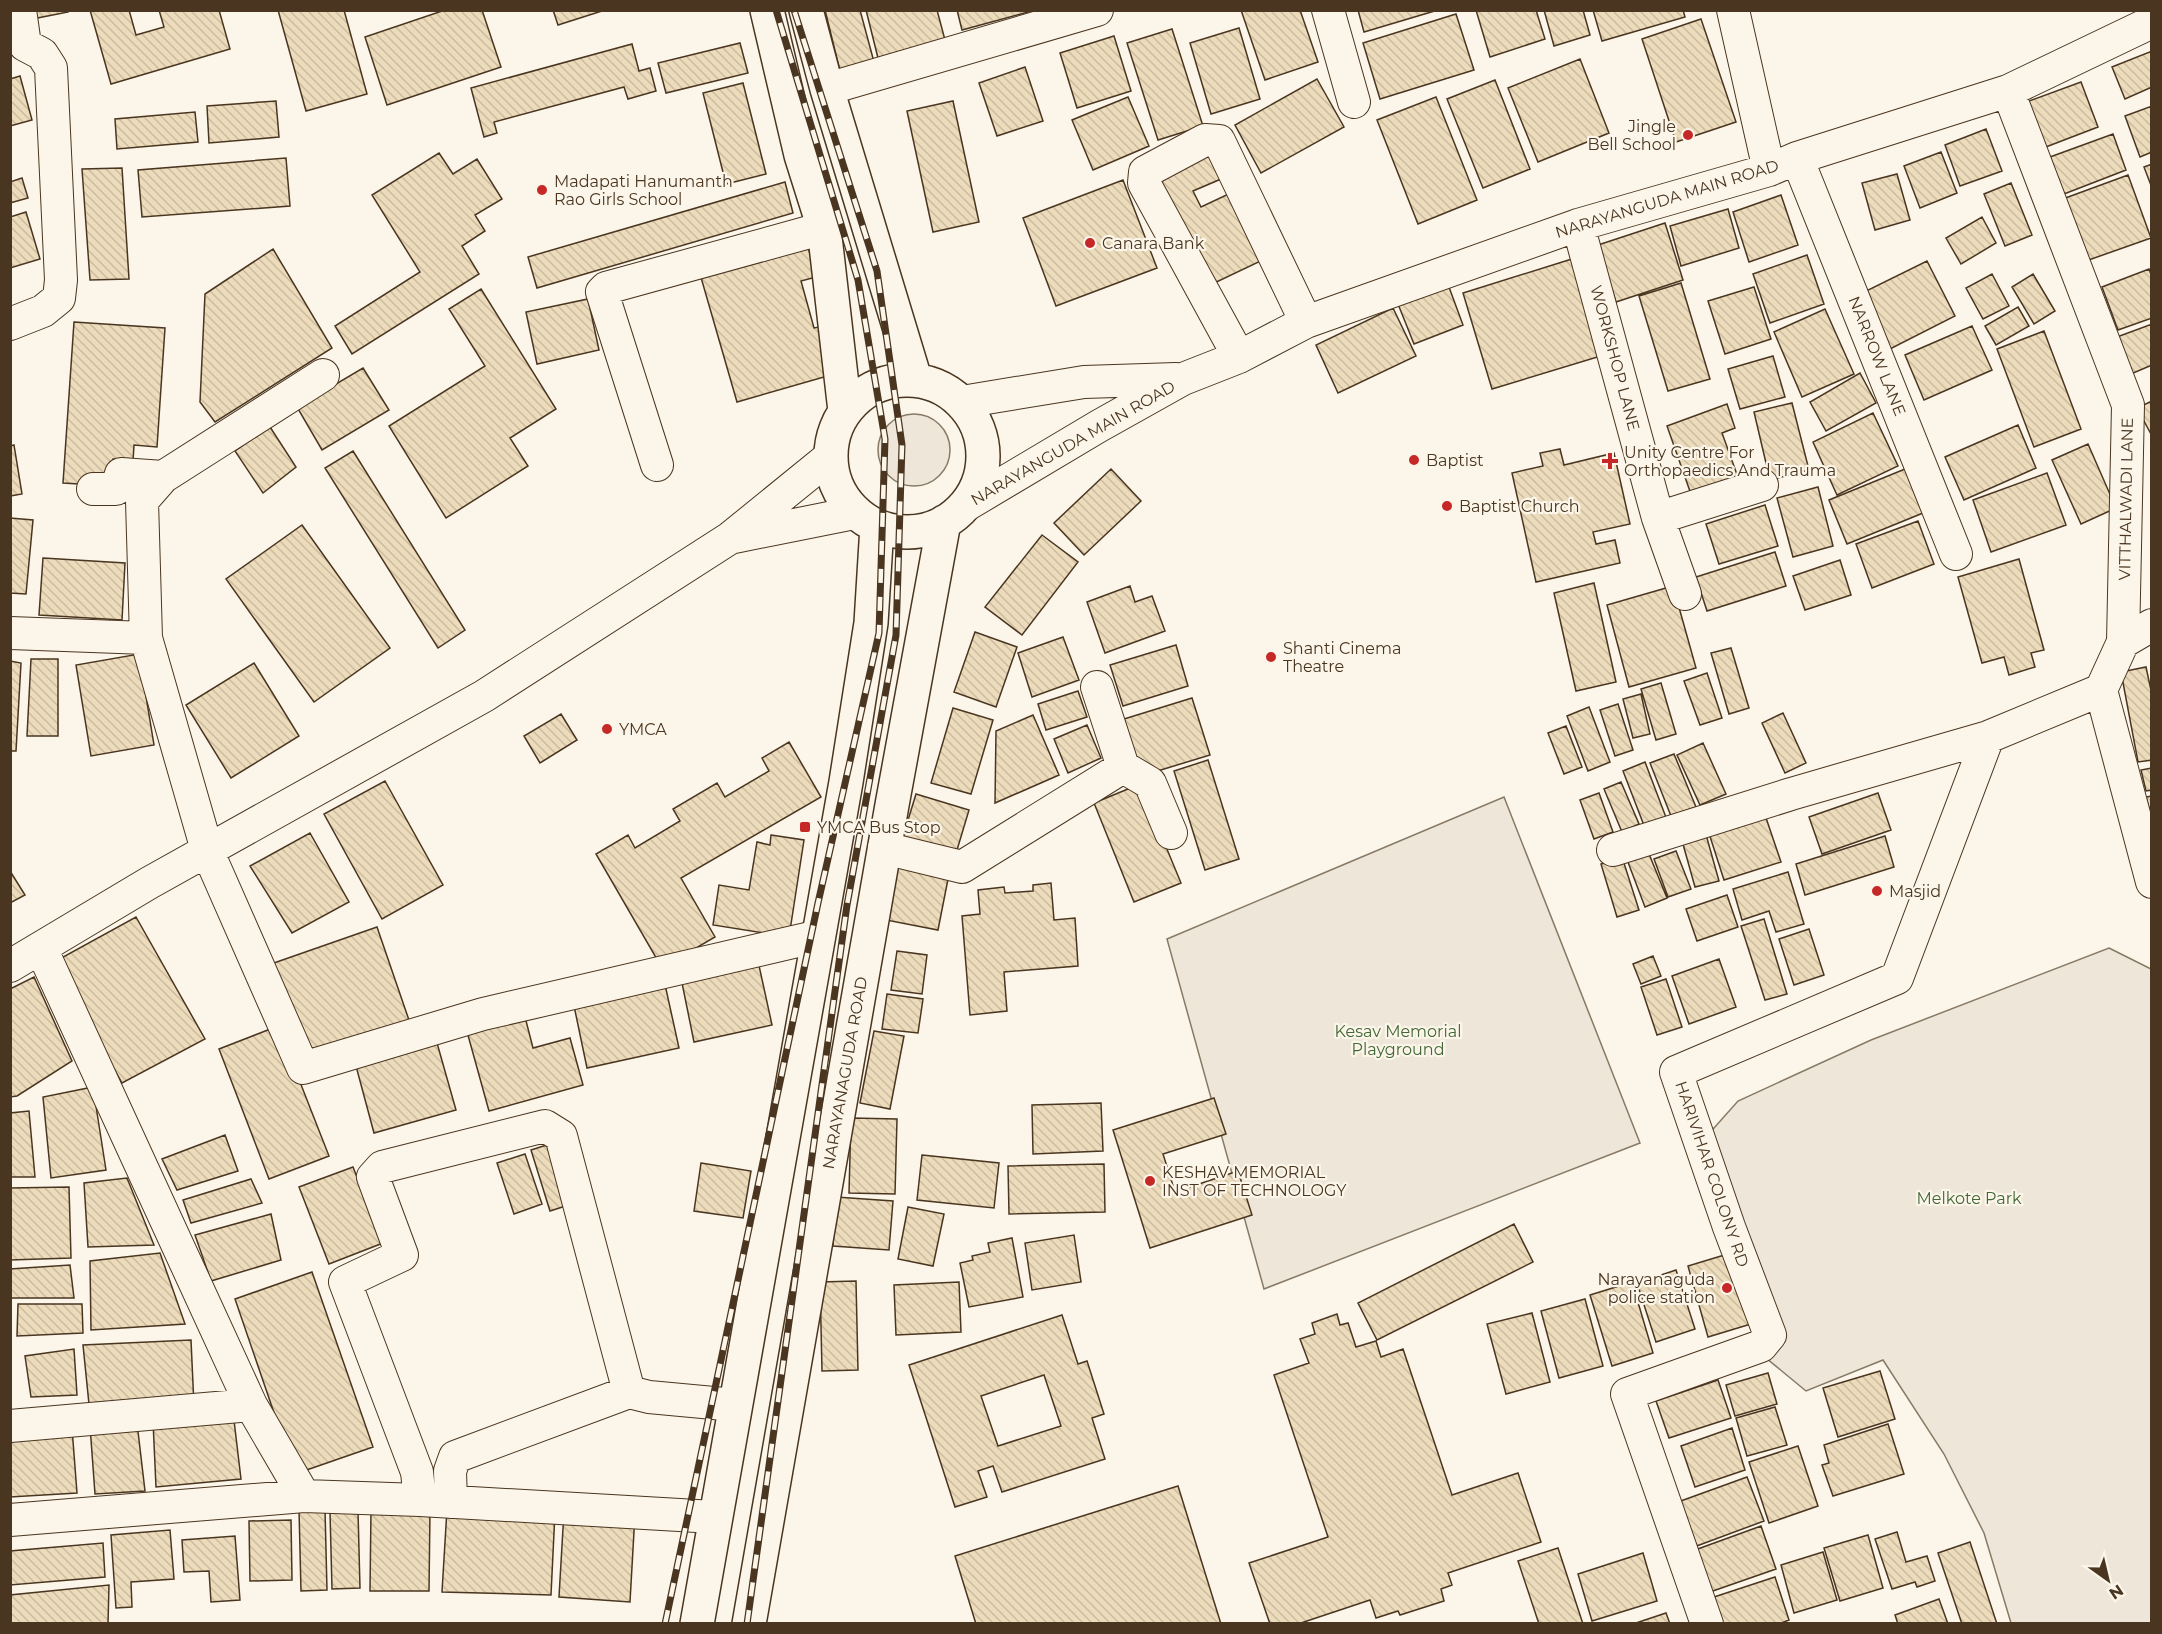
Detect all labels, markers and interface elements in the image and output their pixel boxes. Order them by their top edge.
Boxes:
place label: Jingle Bell School [1588,117,1676,154]
marker: Jingle Bell School [1681,128,1695,142]
street label: NARAYANGUDA MAIN ROAD [1553,156,1781,242]
place label: Madapati Hanumanth Rao Girls School [554,172,733,209]
marker: Madapati Hanumanth Rao Girls School [535,183,549,197]
place label: Canara Bank [1102,234,1205,253]
marker: Canara Bank [1083,236,1097,250]
street label: WORKSHOP LANE [1586,283,1644,433]
street label: NARROW LANE [1844,293,1910,419]
street label: NARAYANGUDA MAIN ROAD [967,377,1179,509]
street label: VITTHALWADI LANE [2115,417,2137,581]
place label: Unity Centre For Orthopaedics And Trauma [1624,443,1836,480]
place label: Baptist [1426,451,1484,470]
marker: Unity Centre For Orthopaedics And Trauma [1601,452,1619,470]
marker: Baptist [1407,453,1421,467]
place label: Baptist Church [1459,497,1579,516]
marker: Baptist Church [1440,499,1454,513]
place label: Shanti Cinema Theatre [1283,639,1401,676]
marker: Shanti Cinema Theatre [1264,650,1278,664]
place label: YMCA [619,720,667,739]
marker: YMCA [600,722,614,736]
place label: YMCA Bus Stop [817,818,941,837]
marker: YMCA Bus Stop [798,820,812,834]
place label: Masjid [1889,882,1941,901]
marker: Masjid [1870,884,1884,898]
street label: NARAYANAGUDA ROAD [819,975,871,1171]
park label: Kesav Memorial Playground [1335,1022,1461,1059]
street label: HARIVIHAR COLONY RD [1671,1079,1753,1269]
place label: KESHAV MEMORIAL INST OF TECHNOLOGY [1162,1163,1347,1200]
marker: KESHAV MEMORIAL INST OF TECHNOLOGY [1143,1174,1157,1188]
park label: Melkote Park [1916,1189,2022,1208]
place label: Narayanaguda police station [1598,1270,1715,1307]
marker: Narayanaguda police station [1720,1281,1734,1295]
north arrow [2078,1550,2138,1610]
text: N [2105,1581,2127,1604]

